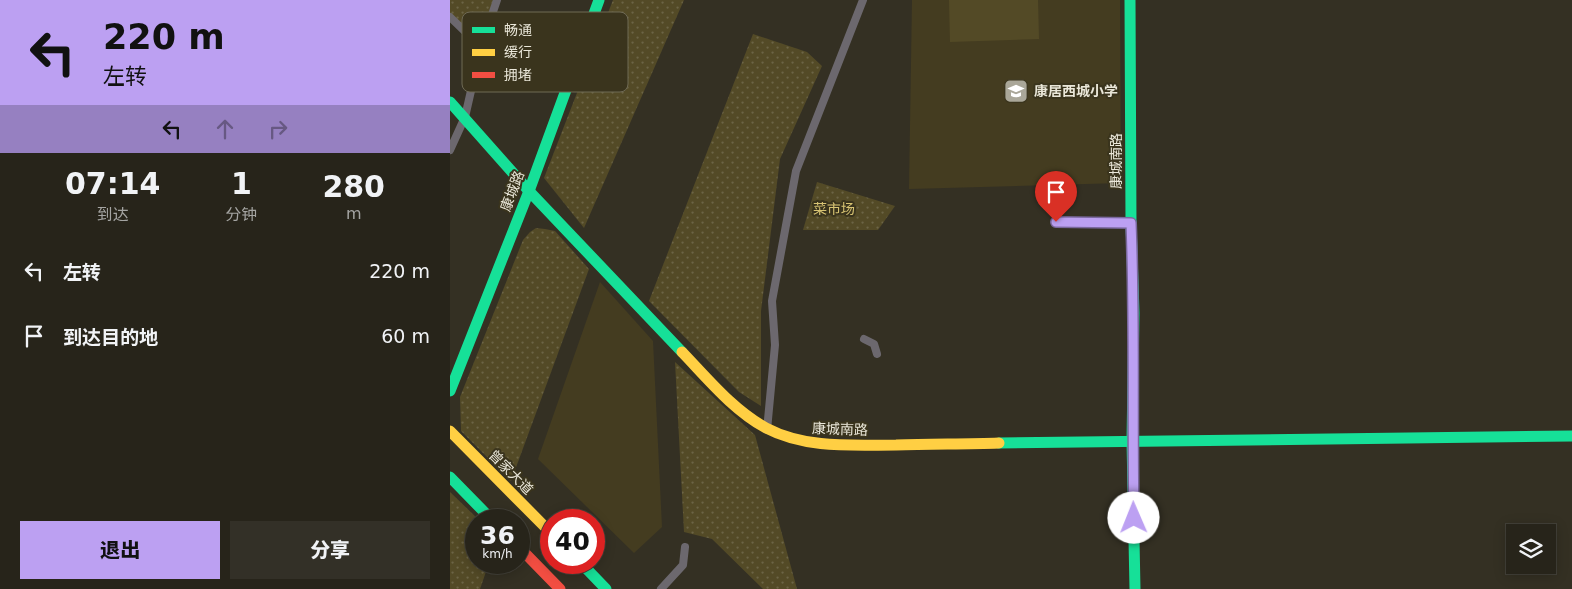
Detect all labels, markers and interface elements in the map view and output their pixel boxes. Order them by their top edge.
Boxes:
legend [462,12,628,92]
text: 220 m [103,17,225,57]
icon: left [20,20,85,85]
text: 畅通 [504,22,532,38]
text: 缓行 [504,44,532,60]
text: 左转 [103,64,147,89]
text: 拥堵 [504,67,532,83]
school or university icon: 康居西城小学 [1003,78,1029,104]
place label: 康居西城小学 [1034,83,1118,99]
icon: left [158,115,186,143]
icon: ahead [211,115,239,143]
icon: right [264,115,292,143]
street label: 康城南路 [1108,133,1124,189]
text: 07:14 [65,166,160,201]
text: 1 [231,166,252,201]
text: 280 [322,169,385,204]
street label: 康城路 [497,169,527,213]
pin [1035,171,1077,222]
icon: arrive [1042,178,1070,206]
park label: 菜市场 [813,201,855,217]
text: m [346,204,361,223]
text: 到达 [97,205,129,224]
text: 分钟 [225,205,257,224]
icon: left [20,257,48,285]
text: 220 m [369,260,430,282]
text: 左转 [63,261,101,283]
icon: arrive [20,322,48,350]
text: 60 m [381,325,430,347]
text: 到达目的地 [63,326,158,348]
street label: 康城南路 [812,420,868,438]
street label: 曾家大道 [486,447,536,497]
position arrow [1107,491,1159,543]
speed limit sign: 40 [540,509,605,574]
button: 退出 [20,521,220,579]
button: 分享 [230,521,430,579]
text: 36 [480,521,515,550]
map controls [1506,524,1556,574]
button: layers [1506,524,1556,574]
text: km/h [482,547,513,561]

